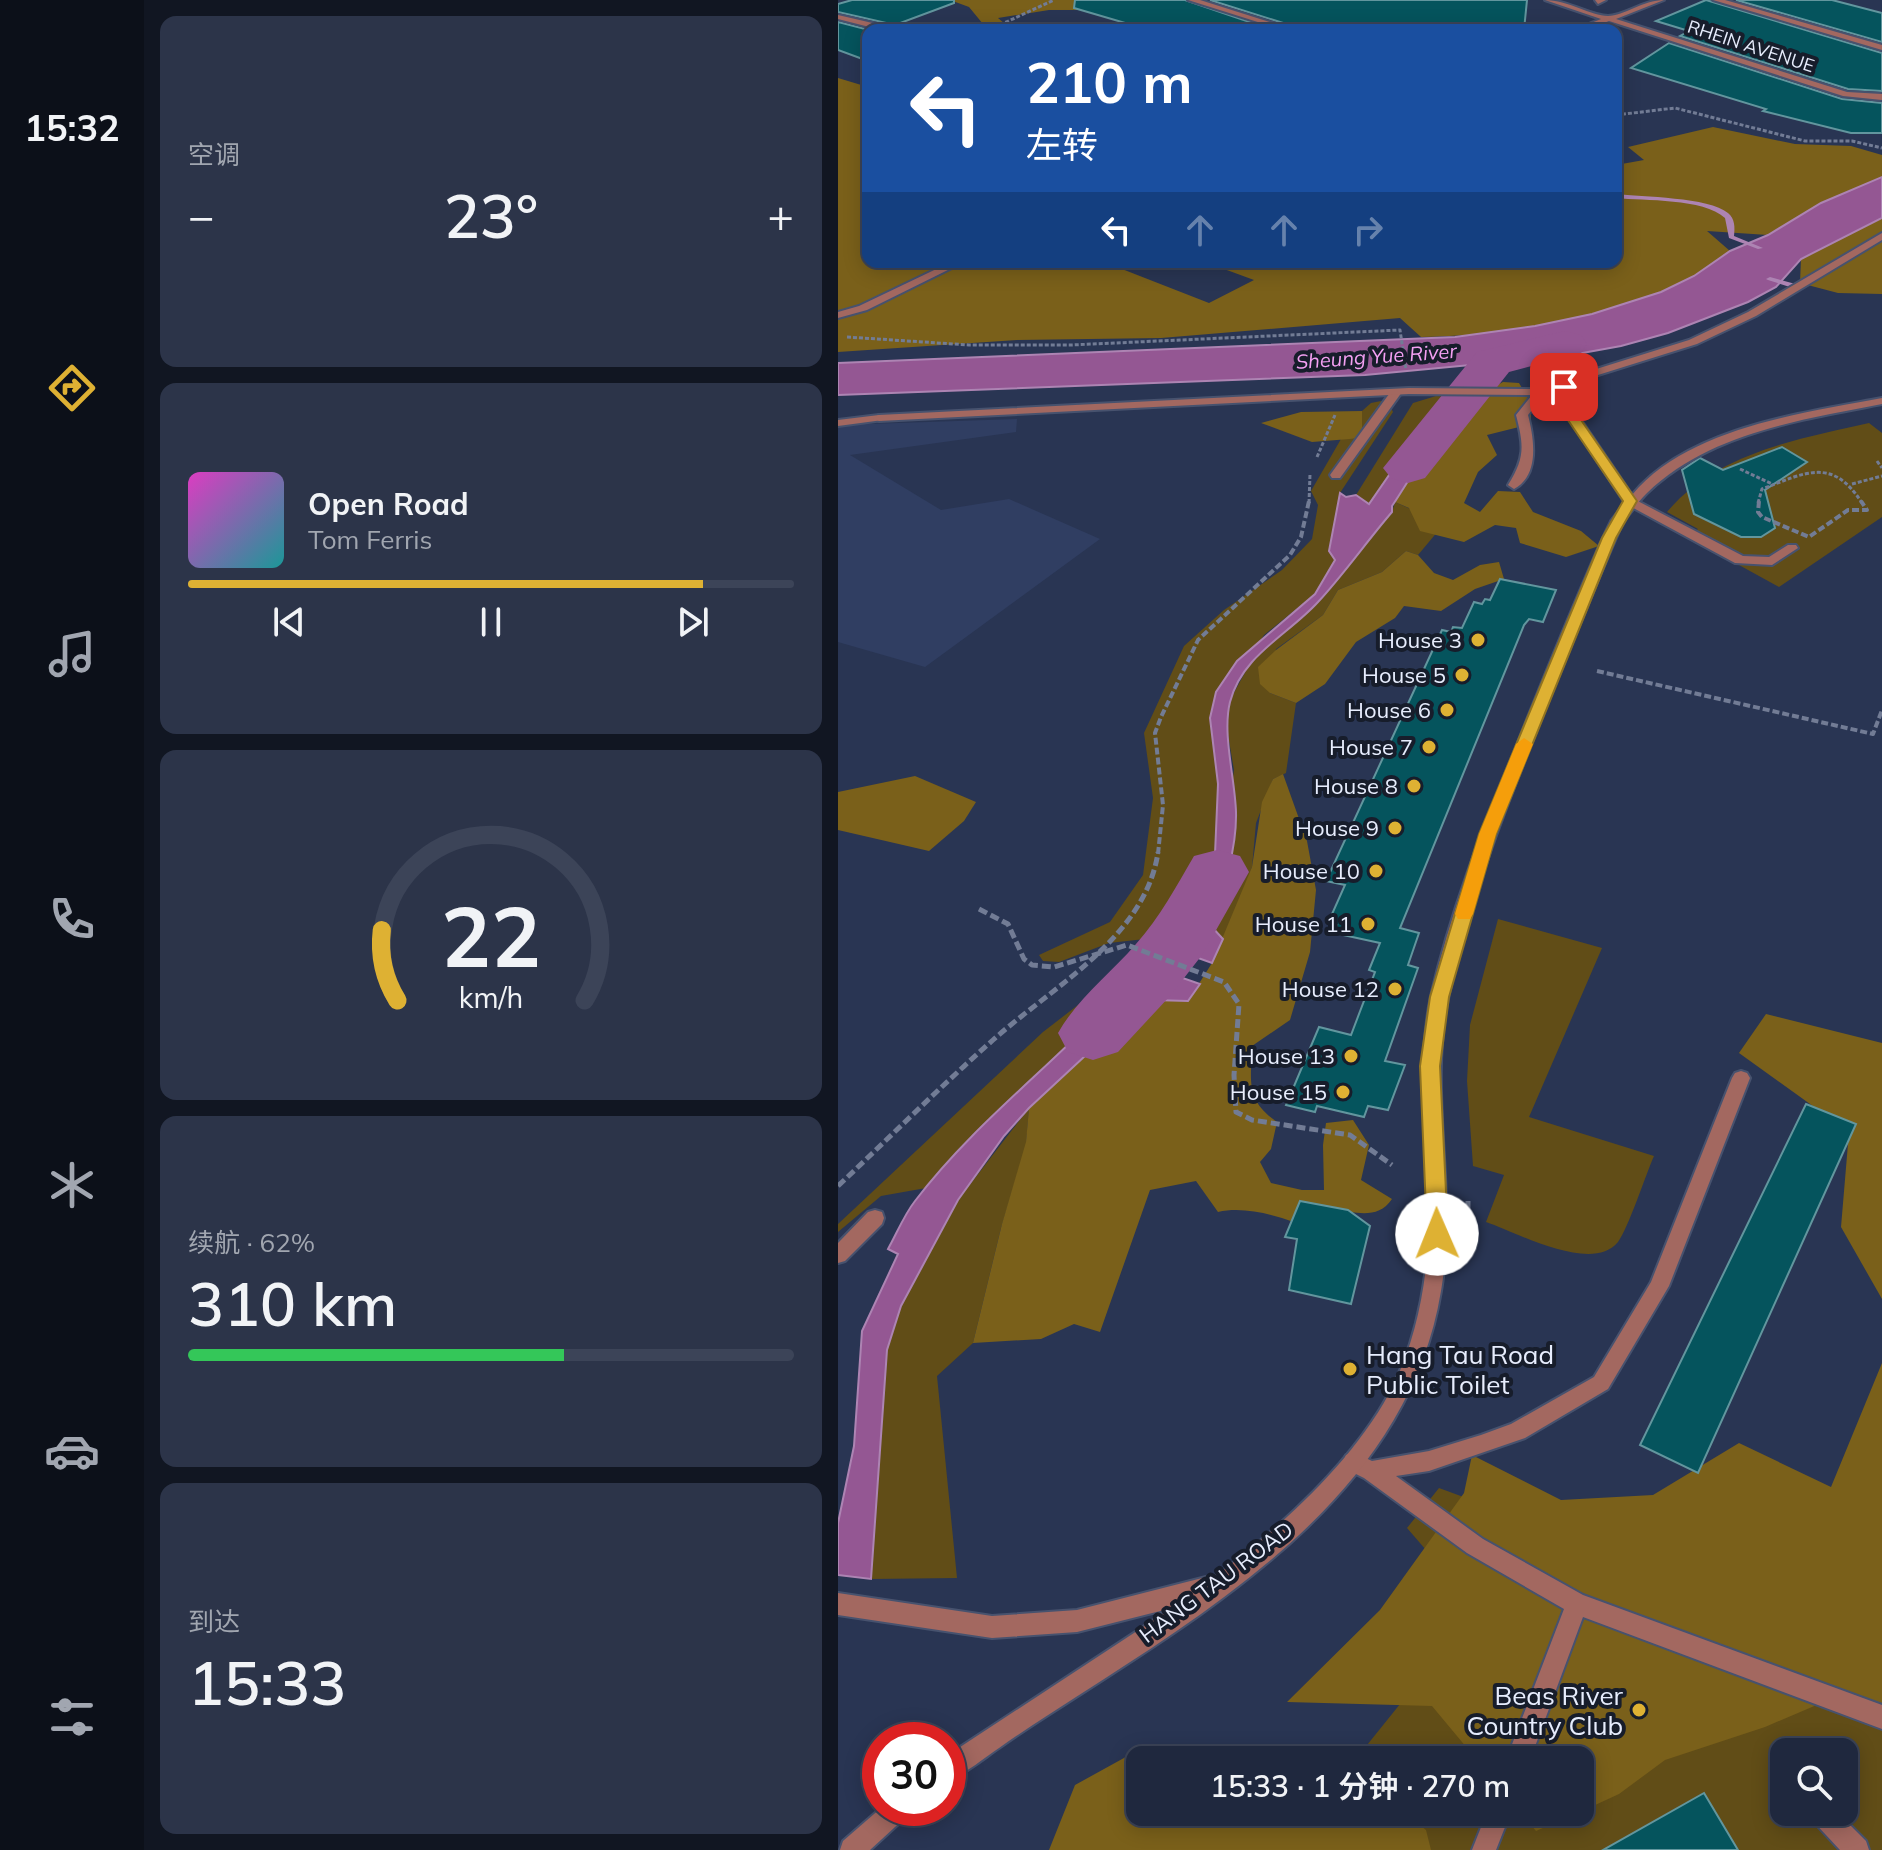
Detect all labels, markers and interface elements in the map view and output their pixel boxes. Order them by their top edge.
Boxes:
street label: RHEIN AVENUE [1685,15,1817,77]
text: 210 m [1026,47,1193,117]
icon: left [894,56,998,160]
text: 15:32 [24,105,120,150]
text: 左转 [1026,122,1098,167]
text: 空调 [188,138,240,171]
text: 23° [444,178,538,253]
text: − [188,188,214,243]
text: + [768,188,794,243]
icon: left [1094,208,1138,252]
icon: ahead [1178,208,1222,252]
icon: ahead [1262,208,1306,252]
icon: right [1346,208,1390,252]
water label: Sheung Yue River [1295,338,1458,374]
pin [1530,353,1598,421]
icon: directions [44,360,100,416]
icon: arrive [1542,365,1586,409]
text: Open Road [308,485,469,523]
text: Tom Ferris [308,523,432,556]
icon: previous [267,600,311,644]
icon: pause [469,600,513,644]
icon: next [671,600,715,644]
icon: music [44,626,100,682]
place label: House 3 [1378,626,1462,654]
marker: House 3 [1469,631,1487,649]
place label: House 5 [1362,661,1446,689]
marker: House 5 [1453,666,1471,684]
place label: House 6 [1347,696,1431,724]
marker: House 6 [1438,701,1456,719]
place label: House 7 [1329,733,1413,761]
marker: House 7 [1420,738,1438,756]
place label: House 8 [1314,772,1398,800]
marker: House 8 [1405,777,1423,795]
place label: House 9 [1295,814,1379,842]
marker: House 9 [1386,819,1404,837]
place label: House 10 [1263,857,1360,885]
marker: House 10 [1367,862,1385,880]
text: 22 [441,883,541,988]
icon: phone [44,891,100,947]
place label: House 11 [1255,910,1352,938]
marker: House 11 [1359,915,1377,933]
place label: House 12 [1282,975,1379,1003]
text: km/h [459,979,523,1015]
marker: House 12 [1386,980,1404,998]
place label: House 13 [1238,1042,1335,1070]
marker: House 13 [1342,1047,1360,1065]
place label: House 15 [1230,1078,1327,1106]
marker: House 15 [1334,1083,1352,1101]
icon: climate [44,1157,100,1213]
position arrow [1395,1192,1479,1276]
text: 续航 · 62% [188,1226,315,1259]
text: 310 km [188,1266,397,1341]
place label: Hang Tau Road Public Toilet [1366,1338,1554,1401]
marker: Hang Tau Road Public Toilet [1341,1360,1359,1378]
icon: car [44,1423,100,1479]
street label: HANG TAU ROAD [1134,1515,1298,1649]
text: 到达 [188,1605,240,1638]
text: 15:33 [188,1645,346,1720]
place label: Beas River Country Club [1467,1679,1624,1742]
icon: filters [44,1689,100,1745]
marker: Beas River Country Club [1630,1701,1648,1719]
speed limit sign: 30 [862,1722,966,1826]
map controls [1770,1738,1858,1826]
button: search [1770,1738,1858,1826]
text: 15:33 · 1 分钟 · 270 m [1210,1767,1510,1805]

